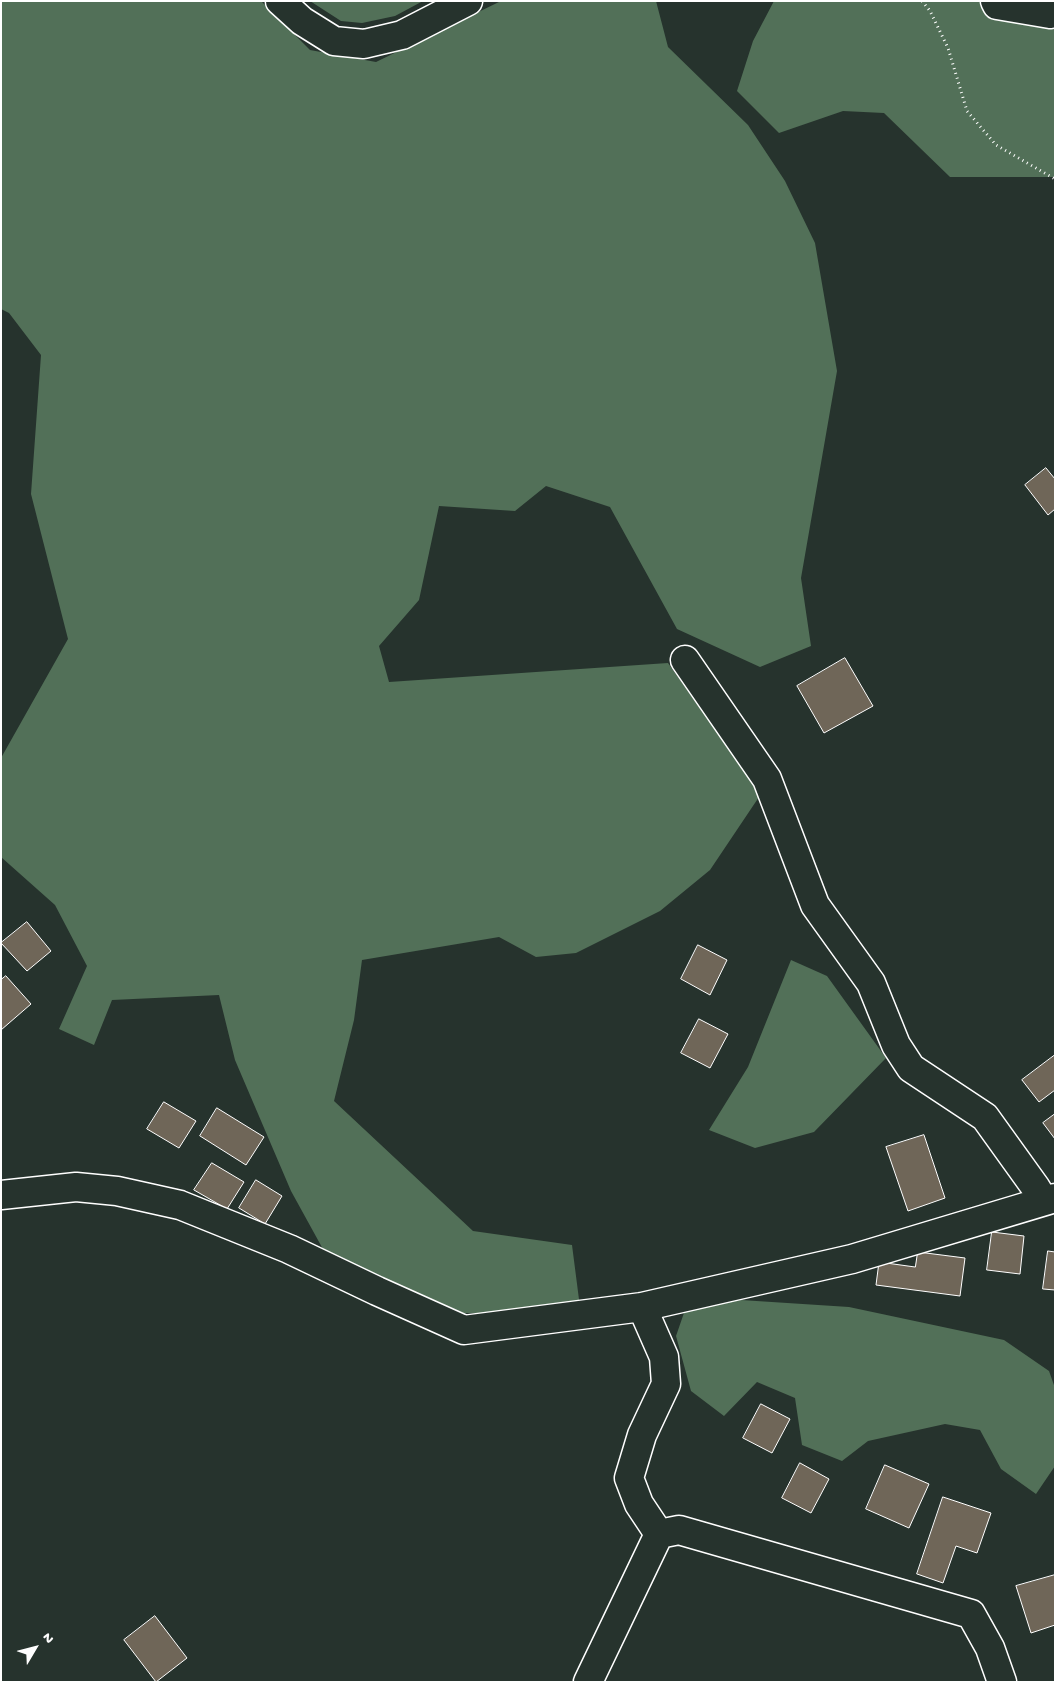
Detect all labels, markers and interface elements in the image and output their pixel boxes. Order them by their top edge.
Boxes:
north arrow [10,1623,60,1673]
text: N [38,1630,57,1647]

